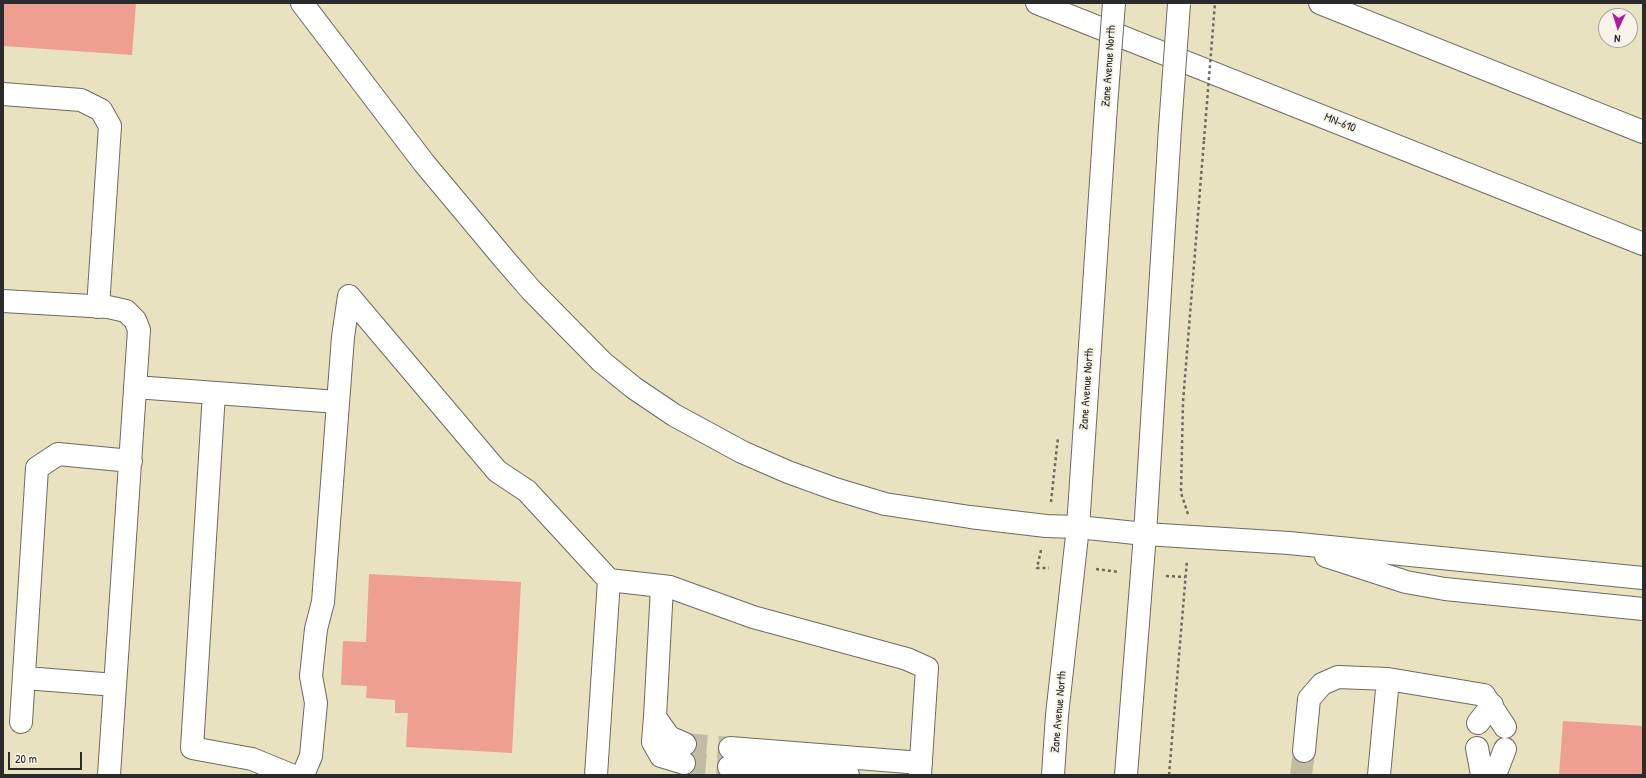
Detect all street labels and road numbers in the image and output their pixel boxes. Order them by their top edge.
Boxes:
street label: Zane Avenue North [1099,25,1119,107]
street label: MN-610 [1322,110,1358,136]
street label: Zane Avenue North [1077,348,1097,430]
street label: Zane Avenue North [1048,671,1070,753]

